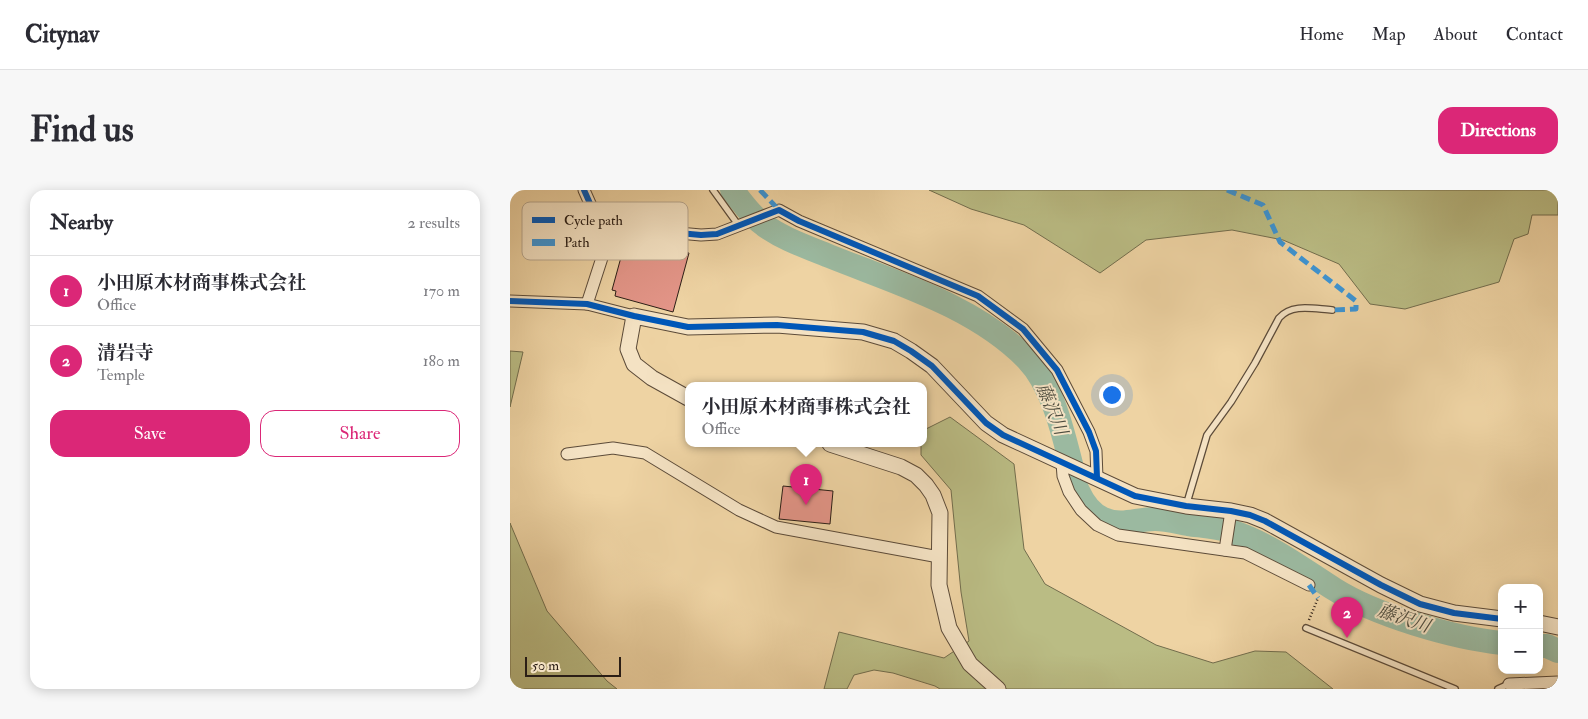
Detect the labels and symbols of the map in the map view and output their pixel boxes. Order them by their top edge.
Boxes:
legend [522,202,688,260]
text: Cycle path [564,212,624,230]
text: Path [564,234,590,251]
water label: 藤沢川 [1031,380,1073,440]
your location [1099,382,1125,408]
pin: 1 [790,464,822,505]
pin: 2 [1331,597,1363,638]
water label: 藤沢川 [1375,599,1435,639]
scale bar [525,654,621,677]

